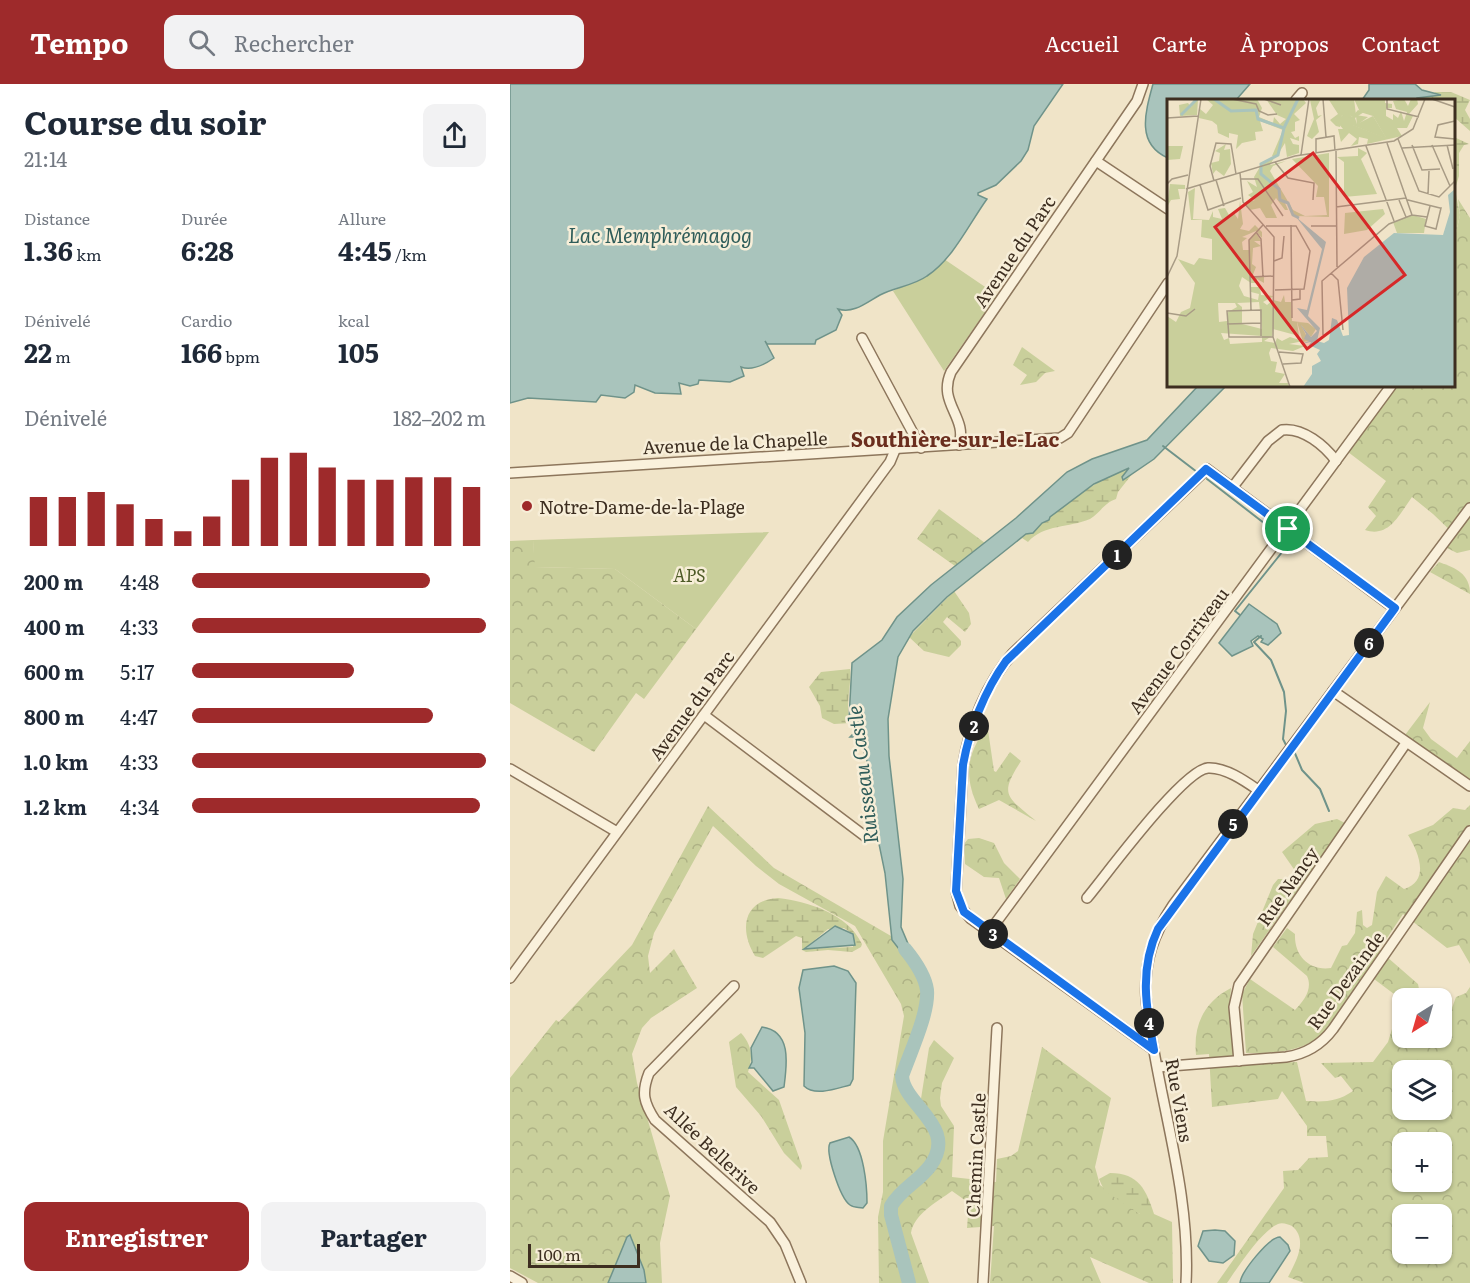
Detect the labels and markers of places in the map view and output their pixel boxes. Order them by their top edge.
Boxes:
place label: Notre-Dame-de-la-Plage [539,493,745,520]
marker: Notre-Dame-de-la-Plage [520,499,534,513]
pin [1262,503,1313,554]
pin: 1 [1102,540,1132,570]
pin: 6 [1354,628,1384,658]
pin: 2 [959,711,989,741]
pin: 5 [1218,809,1248,839]
pin: 3 [978,919,1008,949]
pin: 4 [1134,1008,1164,1038]

